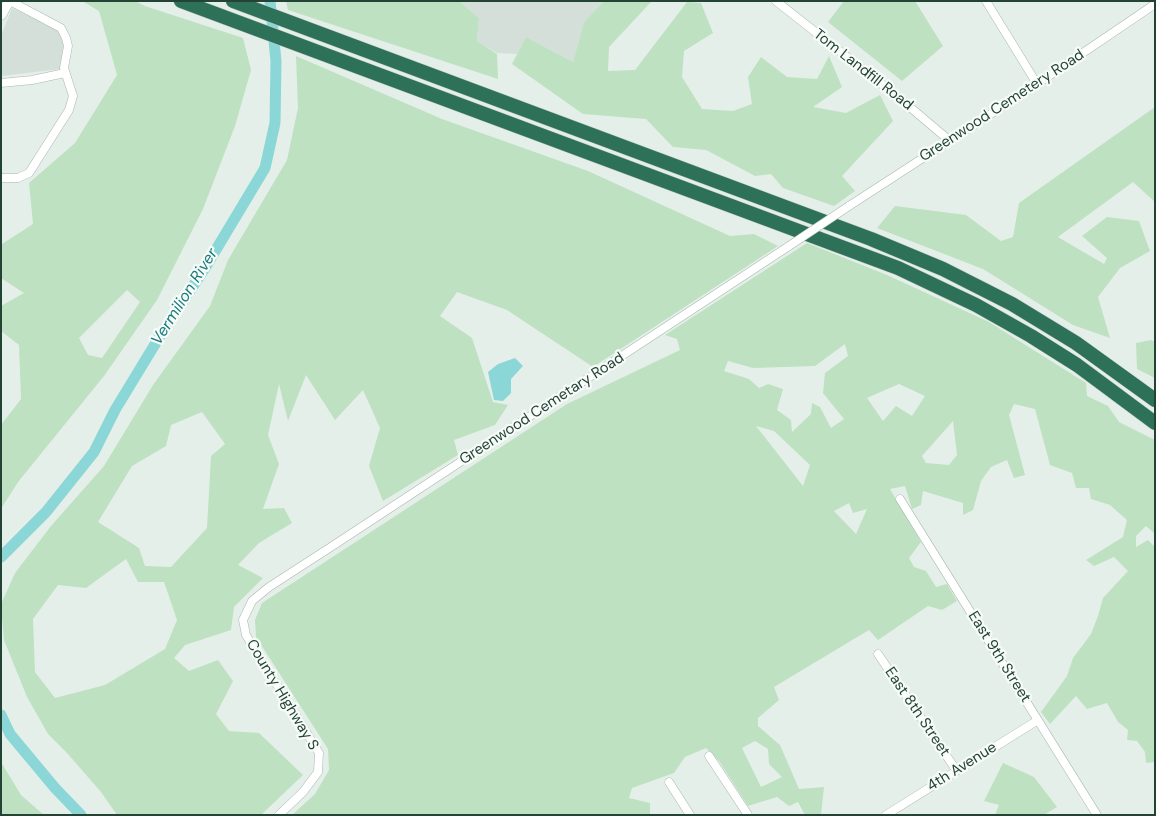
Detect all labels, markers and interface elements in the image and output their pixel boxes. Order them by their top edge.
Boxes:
street label: Tom Landfill Road [810,26,916,114]
street label: Greenwood Cemetery Road [916,46,1088,166]
water label: Vermilion River [148,245,222,349]
street label: Greenwood Cemetary Road [456,349,628,469]
street label: East 9th Street [964,608,1034,706]
street label: County Highway S [242,636,322,754]
street label: East 8th Street [881,664,953,760]
street label: 4th Avenue [924,739,1000,795]

